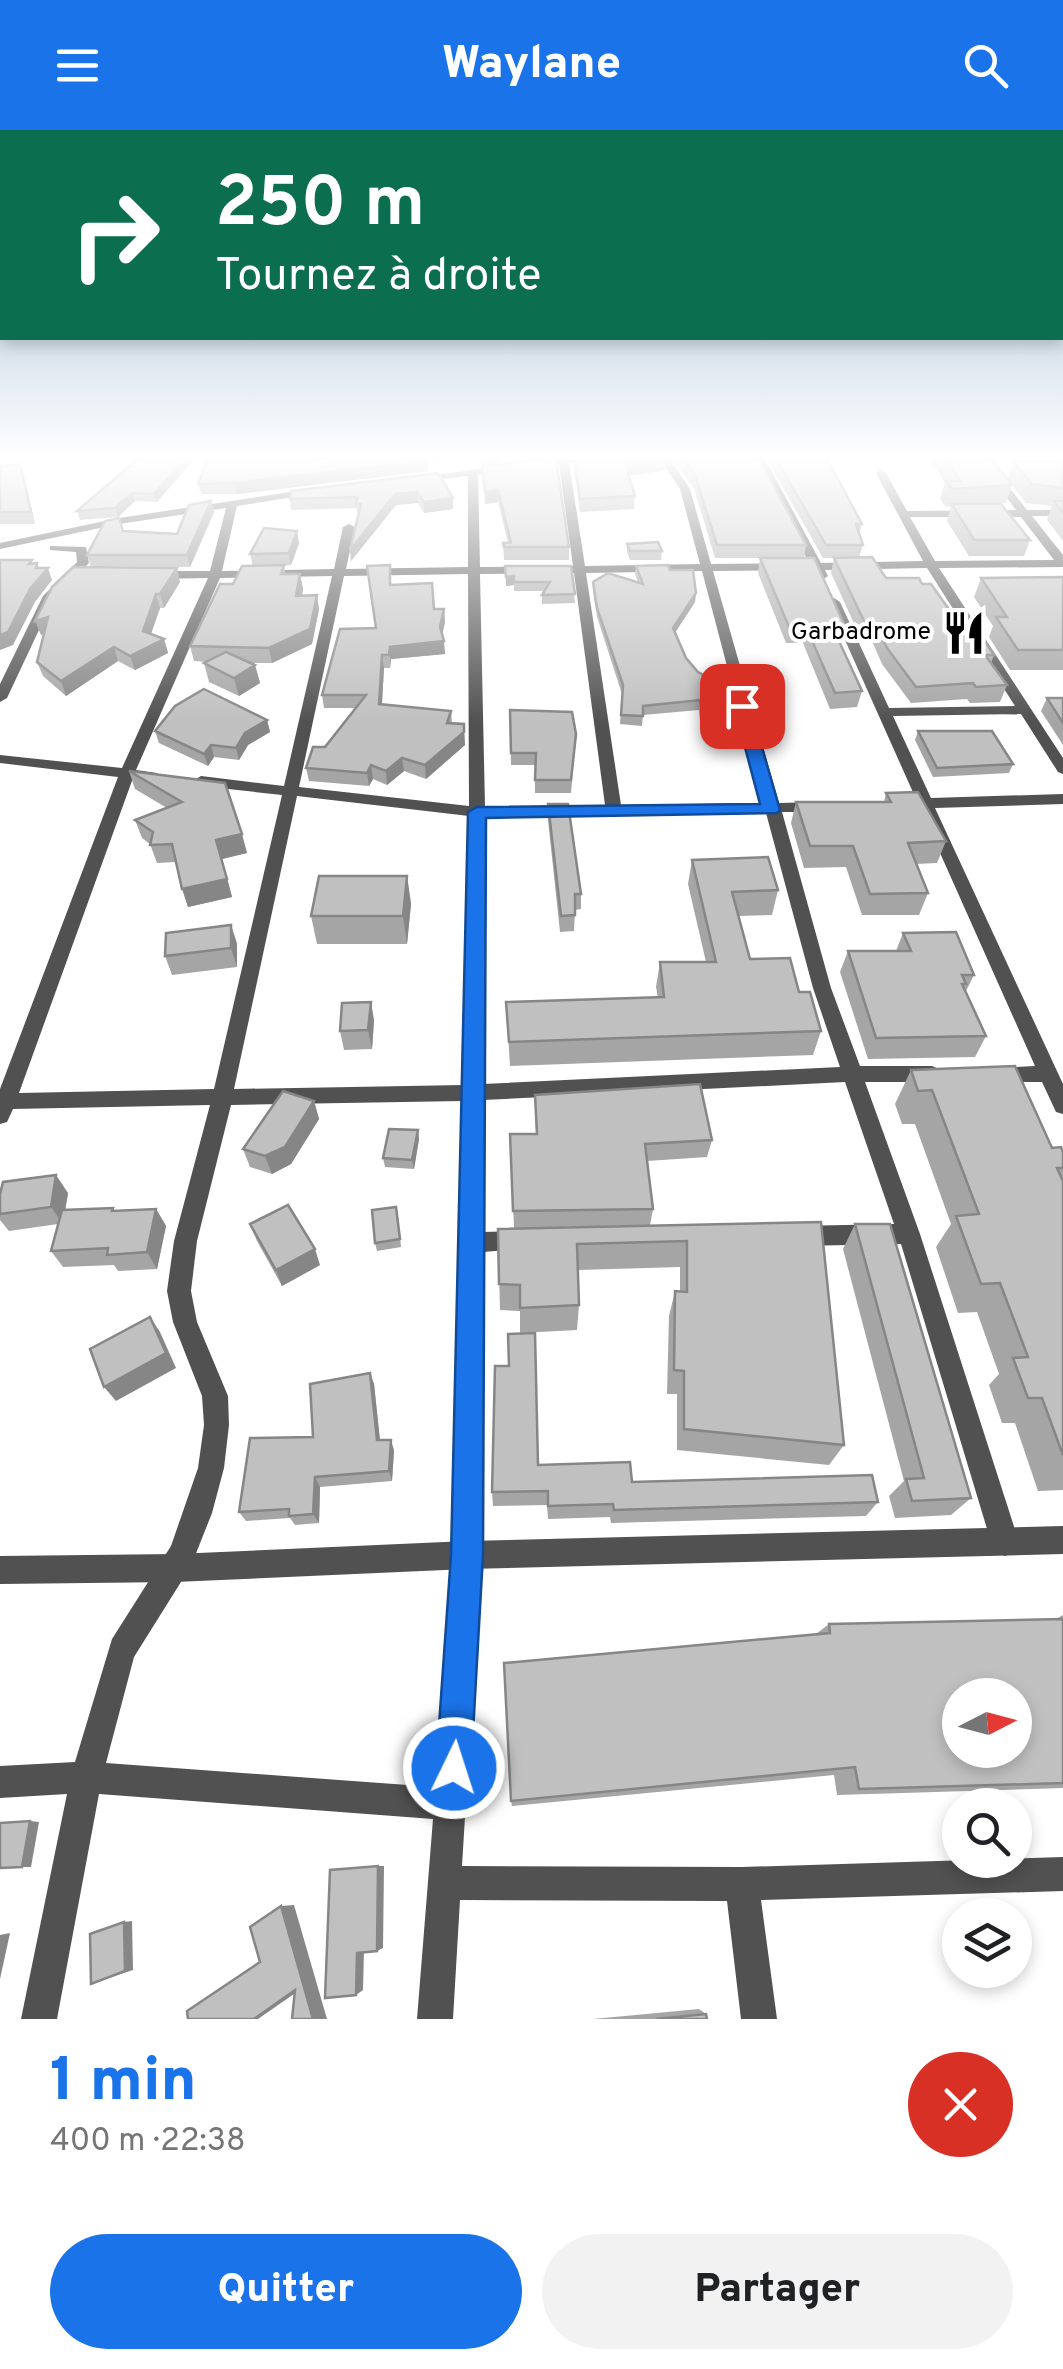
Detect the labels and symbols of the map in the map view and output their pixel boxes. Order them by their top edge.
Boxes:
restaurant icon: Garbadrome [940,609,988,657]
place label: Garbadrome [791,617,931,649]
pin [700,664,785,749]
north arrow [942,1678,1032,1768]
position arrow [402,1716,506,1820]

